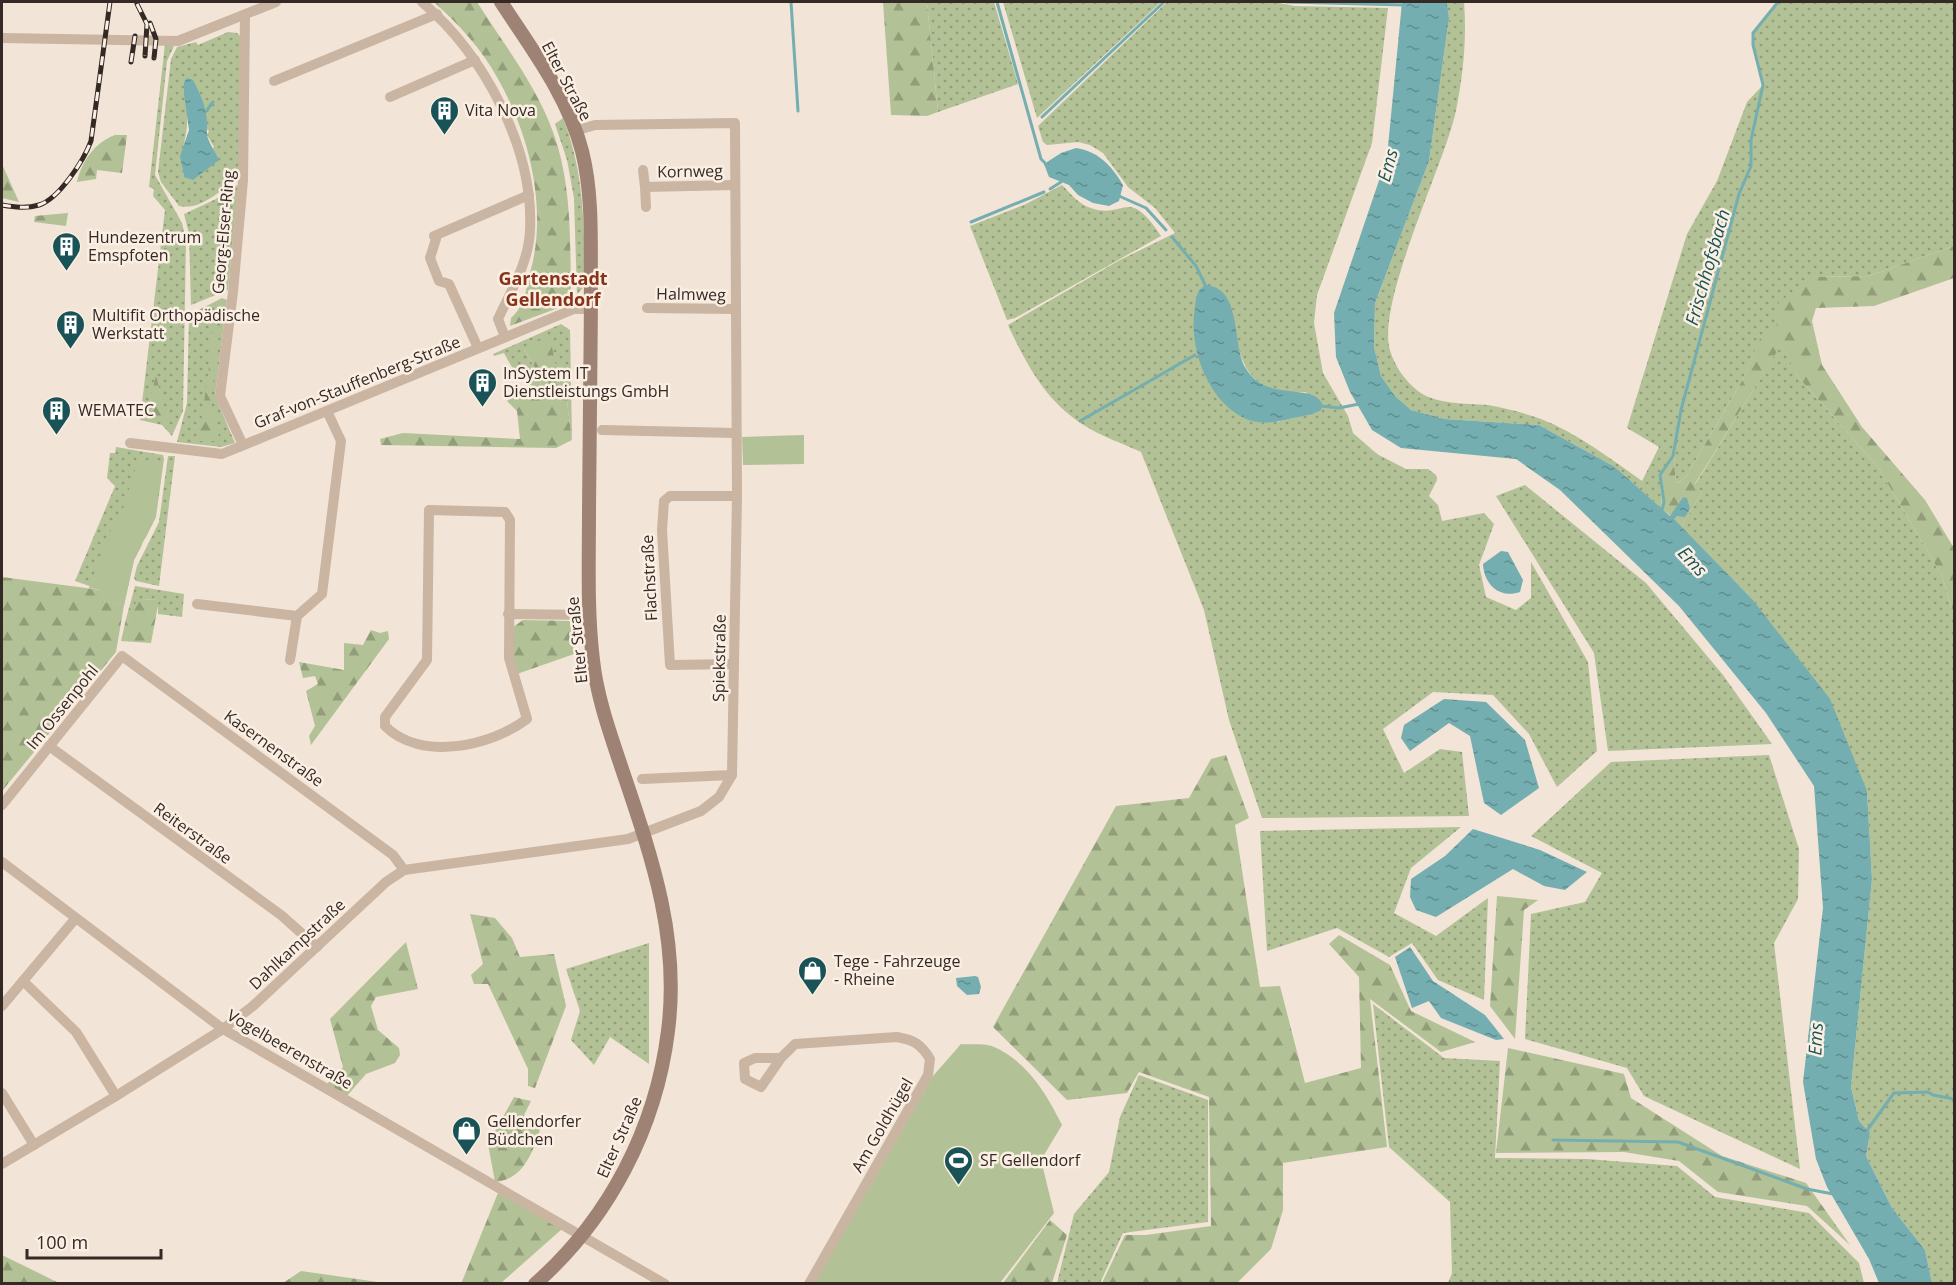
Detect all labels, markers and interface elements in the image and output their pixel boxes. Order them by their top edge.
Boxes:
street label: Elter Straße [537,37,597,125]
building icon: Vita Nova [428,94,460,136]
place label: Vita Nova [465,99,536,121]
water label: Ems [1371,146,1403,184]
street label: Kornweg [657,159,723,183]
street label: Georg-Elser-Ring [207,169,239,295]
water label: Frischhofsbach [1679,206,1735,328]
place label: Hundezentrum Emspfoten [88,226,201,266]
building icon: Hundezentrum Emspfoten [51,230,83,272]
district label: Gartenstadt Gellendorf [498,266,608,311]
street label: Halmweg [656,282,726,306]
place label: Multifit Orthopädische Werkstatt [92,304,260,344]
building icon: Multifit Orthopädische Werkstatt [55,308,87,350]
street label: Graf-von-Stauffenberg-Straße [250,330,464,434]
place label: InSystem IT Dienstleistungs GmbH [503,362,669,402]
building icon: InSystem IT Dienstleistungs GmbH [466,366,498,408]
building icon: WEMATEC [41,394,73,436]
place label: WEMATEC [78,399,154,421]
street label: Flachstraße [636,534,662,622]
water label: Ems [1673,541,1713,581]
street label: Elter Straße [562,595,592,684]
street label: Spiekstraße [707,614,731,702]
street label: Im Ossenpohl [21,660,103,754]
street label: Kasernenstraße [220,704,328,792]
street label: Reiterstraße [149,797,237,869]
street label: Dahlkampstraße [244,894,350,994]
place label: Tege - Fahrzeuge - Rheine [834,950,960,990]
shop icon: Tege - Fahrzeuge - Rheine [797,954,829,996]
street label: Vogelbeerenstraße [223,1004,357,1094]
water label: Ems [1802,1022,1828,1056]
street label: Am Goldhügel [846,1074,918,1176]
street label: Elter Straße [591,1093,647,1181]
place label: Gellendorfer Büdchen [487,1110,582,1150]
shop icon: Gellendorfer Büdchen [450,1114,482,1156]
sports icon: SF Gellendorf [943,1144,975,1186]
place label: SF Gellendorf [980,1149,1082,1171]
scale bar [27,1222,160,1260]
text: 100 m [36,1230,88,1254]

